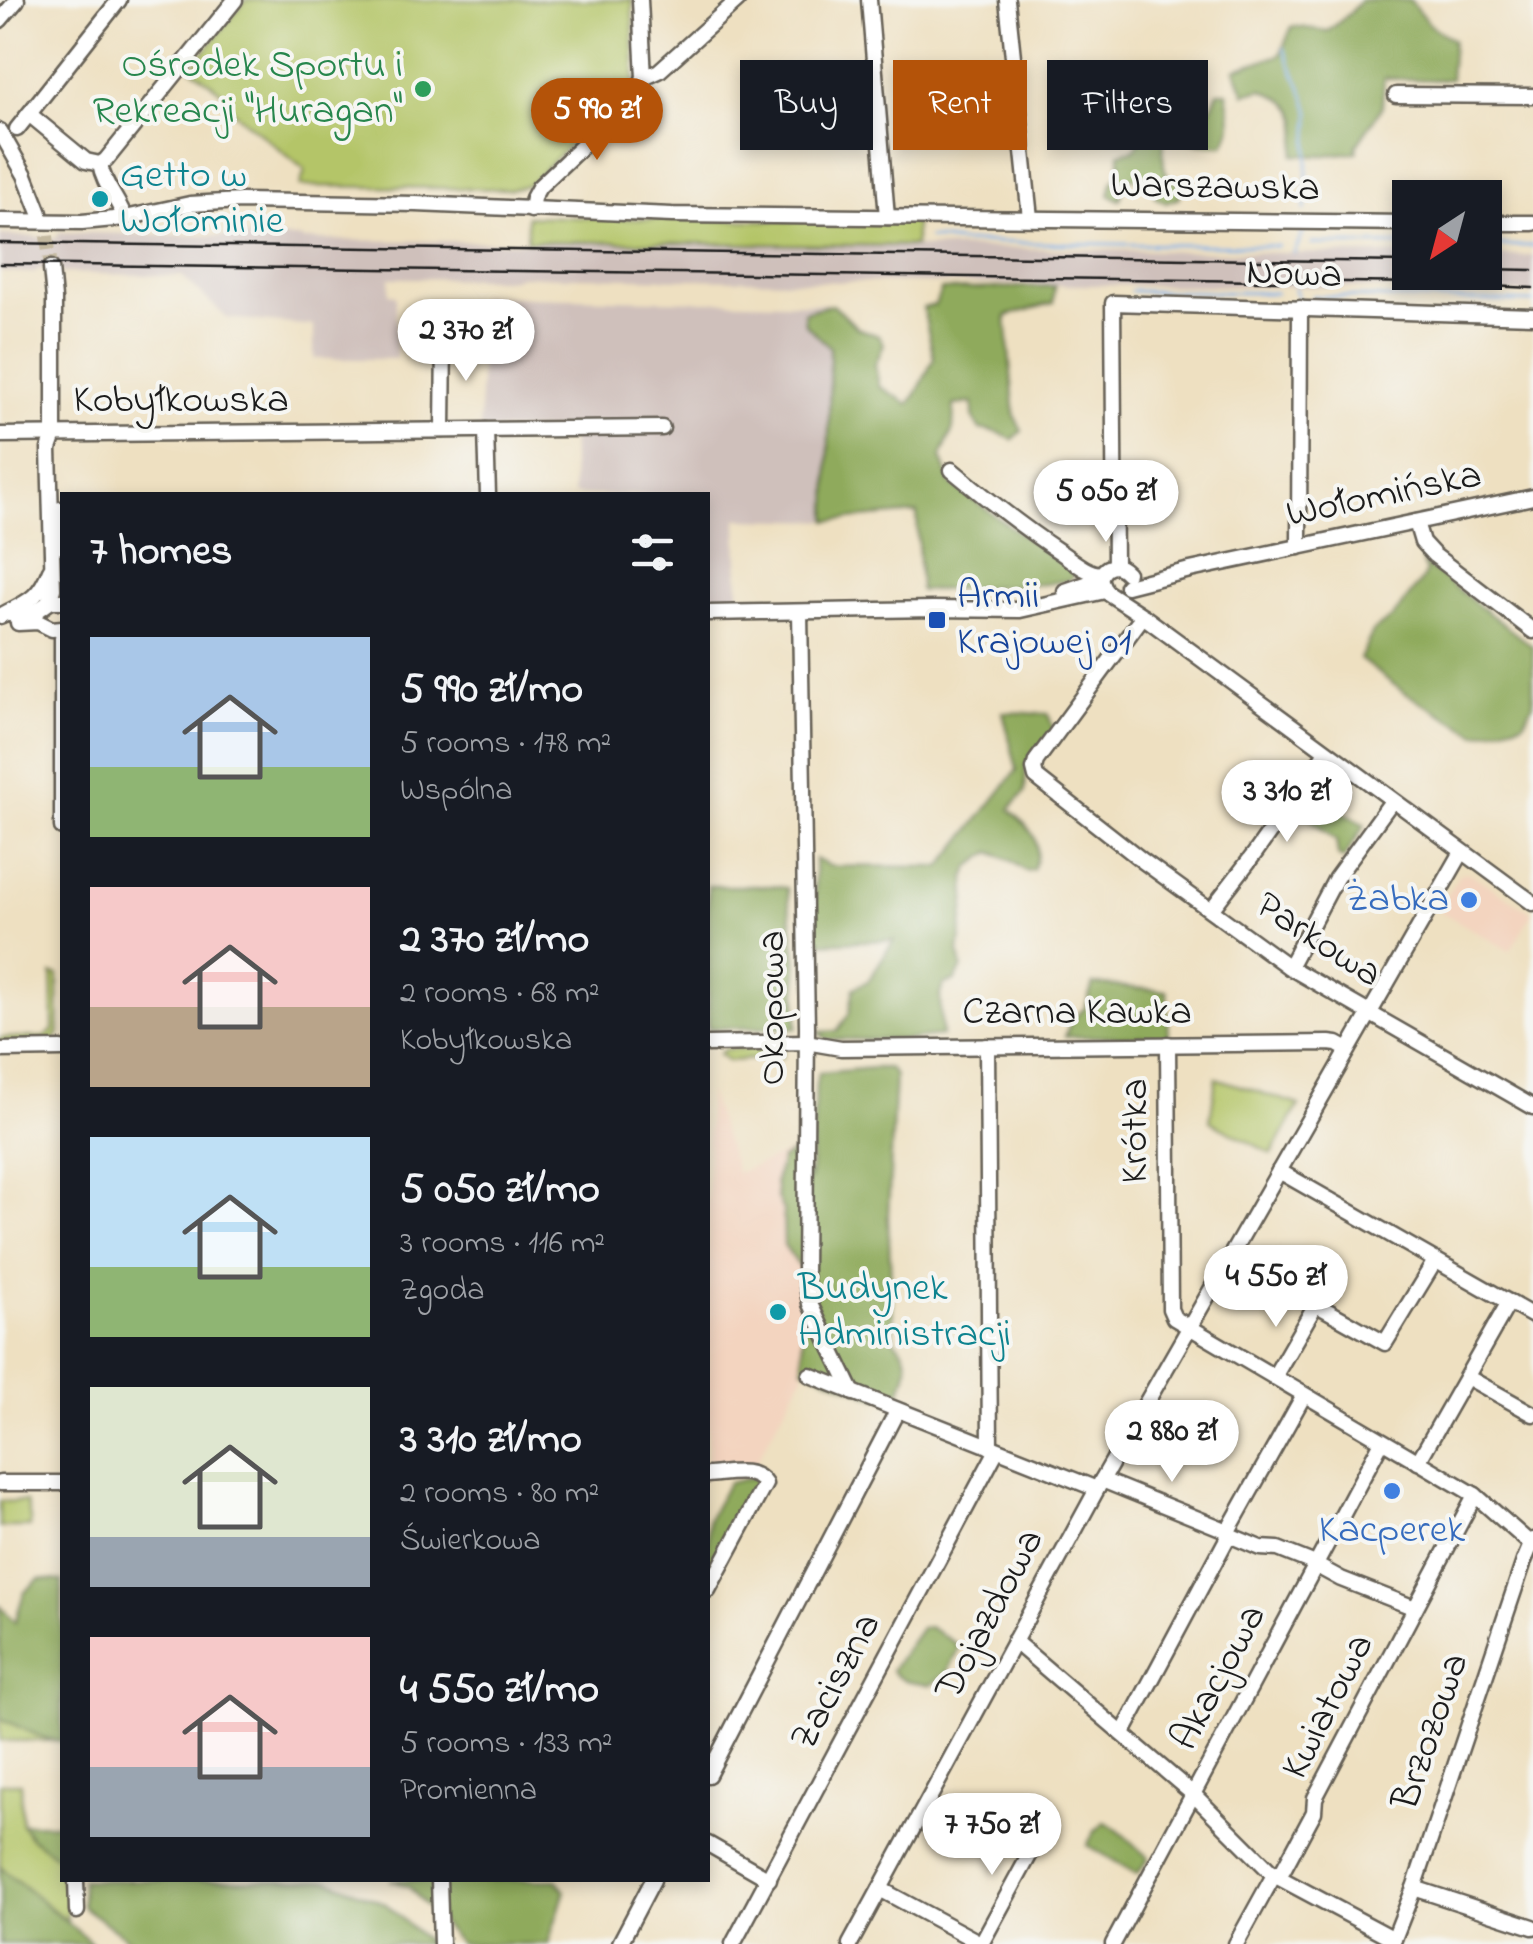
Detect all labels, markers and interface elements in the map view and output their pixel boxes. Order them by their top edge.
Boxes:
place label: Ośrodek Sportu i Rekreacji "Huragan" [92,37,403,142]
chip: Buy [740,60,873,150]
chip: Rent [893,60,1027,150]
chip: Filters [1047,60,1208,150]
marker: Ośrodek Sportu i Rekreacji "Huragan" [412,78,434,100]
pin: 5 990 zł [494,78,700,163]
text: 5 990 zł [553,87,641,134]
place label: Getto w Wołominie [120,147,284,252]
street label: Warszawska [1110,157,1320,219]
north arrow [1392,180,1502,290]
map controls [1392,180,1502,290]
marker: Getto w Wołominie [89,188,111,210]
street label: Nowa [1245,244,1343,306]
pin: 2 370 zł [363,299,569,384]
text: 2 370 zł [420,308,512,355]
street label: Kobyłkowska [73,372,289,431]
street label: Wołomińska [1281,447,1487,545]
pin: 5 050 zł [1003,460,1209,545]
text: 5 050 zł [1056,469,1156,516]
text: 7 homes [90,522,232,583]
icon: filters [625,525,680,580]
place label: Armii Krajowej 01 [957,568,1131,673]
marker: Armii Krajowej 01 [926,609,948,631]
text: 5 990 zł/mo [400,660,583,721]
icon: home [170,677,290,797]
text: 5 rooms · 178 m² [400,721,611,768]
pin: 3 310 zł [1184,760,1390,845]
text: Wspólna [400,768,513,815]
text: 3 310 zł [1243,769,1331,816]
place label: Żabka [1346,871,1449,930]
street label: Parkowa [1243,878,1393,1004]
marker: Żabka [1458,889,1480,911]
text: 2 370 zł/mo [400,910,589,971]
icon: home [170,927,290,1047]
street label: Okopowa [744,931,803,1086]
text: 2 rooms · 68 m² [400,971,599,1018]
street label: Czarna Kawka [962,984,1192,1043]
text: Kobyłkowska [400,1018,572,1065]
street label: Krótka [1107,1078,1166,1184]
text: 5 050 zł/mo [400,1160,600,1221]
icon: home [170,1177,290,1297]
text: 3 rooms · 116 m² [400,1221,605,1268]
pin: 4 550 zł [1173,1245,1379,1330]
text: 4 550 zł [1226,1254,1326,1301]
place label: Budynek Administracji [797,1260,1011,1365]
text: Zgoda [400,1268,484,1315]
marker: Budynek Administracji [767,1301,789,1323]
pin: 2 880 zł [1069,1400,1275,1485]
text: 2 880 zł [1127,1409,1217,1456]
text: 3 310 zł/mo [400,1410,582,1471]
icon: home [170,1427,290,1547]
text: 2 rooms · 80 m² [400,1471,599,1518]
marker: Kacperek [1381,1480,1403,1502]
place label: Kacperek [1319,1502,1466,1561]
text: Świerkowa [400,1518,540,1565]
street label: Dojazdowa [921,1519,1061,1712]
street label: Akacjowa [1157,1594,1283,1762]
street label: Zaciszna [776,1603,898,1761]
street label: Kwiatowa [1267,1624,1391,1790]
street label: Brzozowa [1377,1646,1486,1819]
text: 4 550 zł/mo [400,1660,599,1721]
icon: home [170,1677,290,1797]
text: 5 rooms · 133 m² [400,1721,612,1768]
text: Promienna [400,1768,537,1815]
pin: 7 750 zł [889,1793,1095,1878]
text: 7 750 zł [944,1802,1040,1849]

